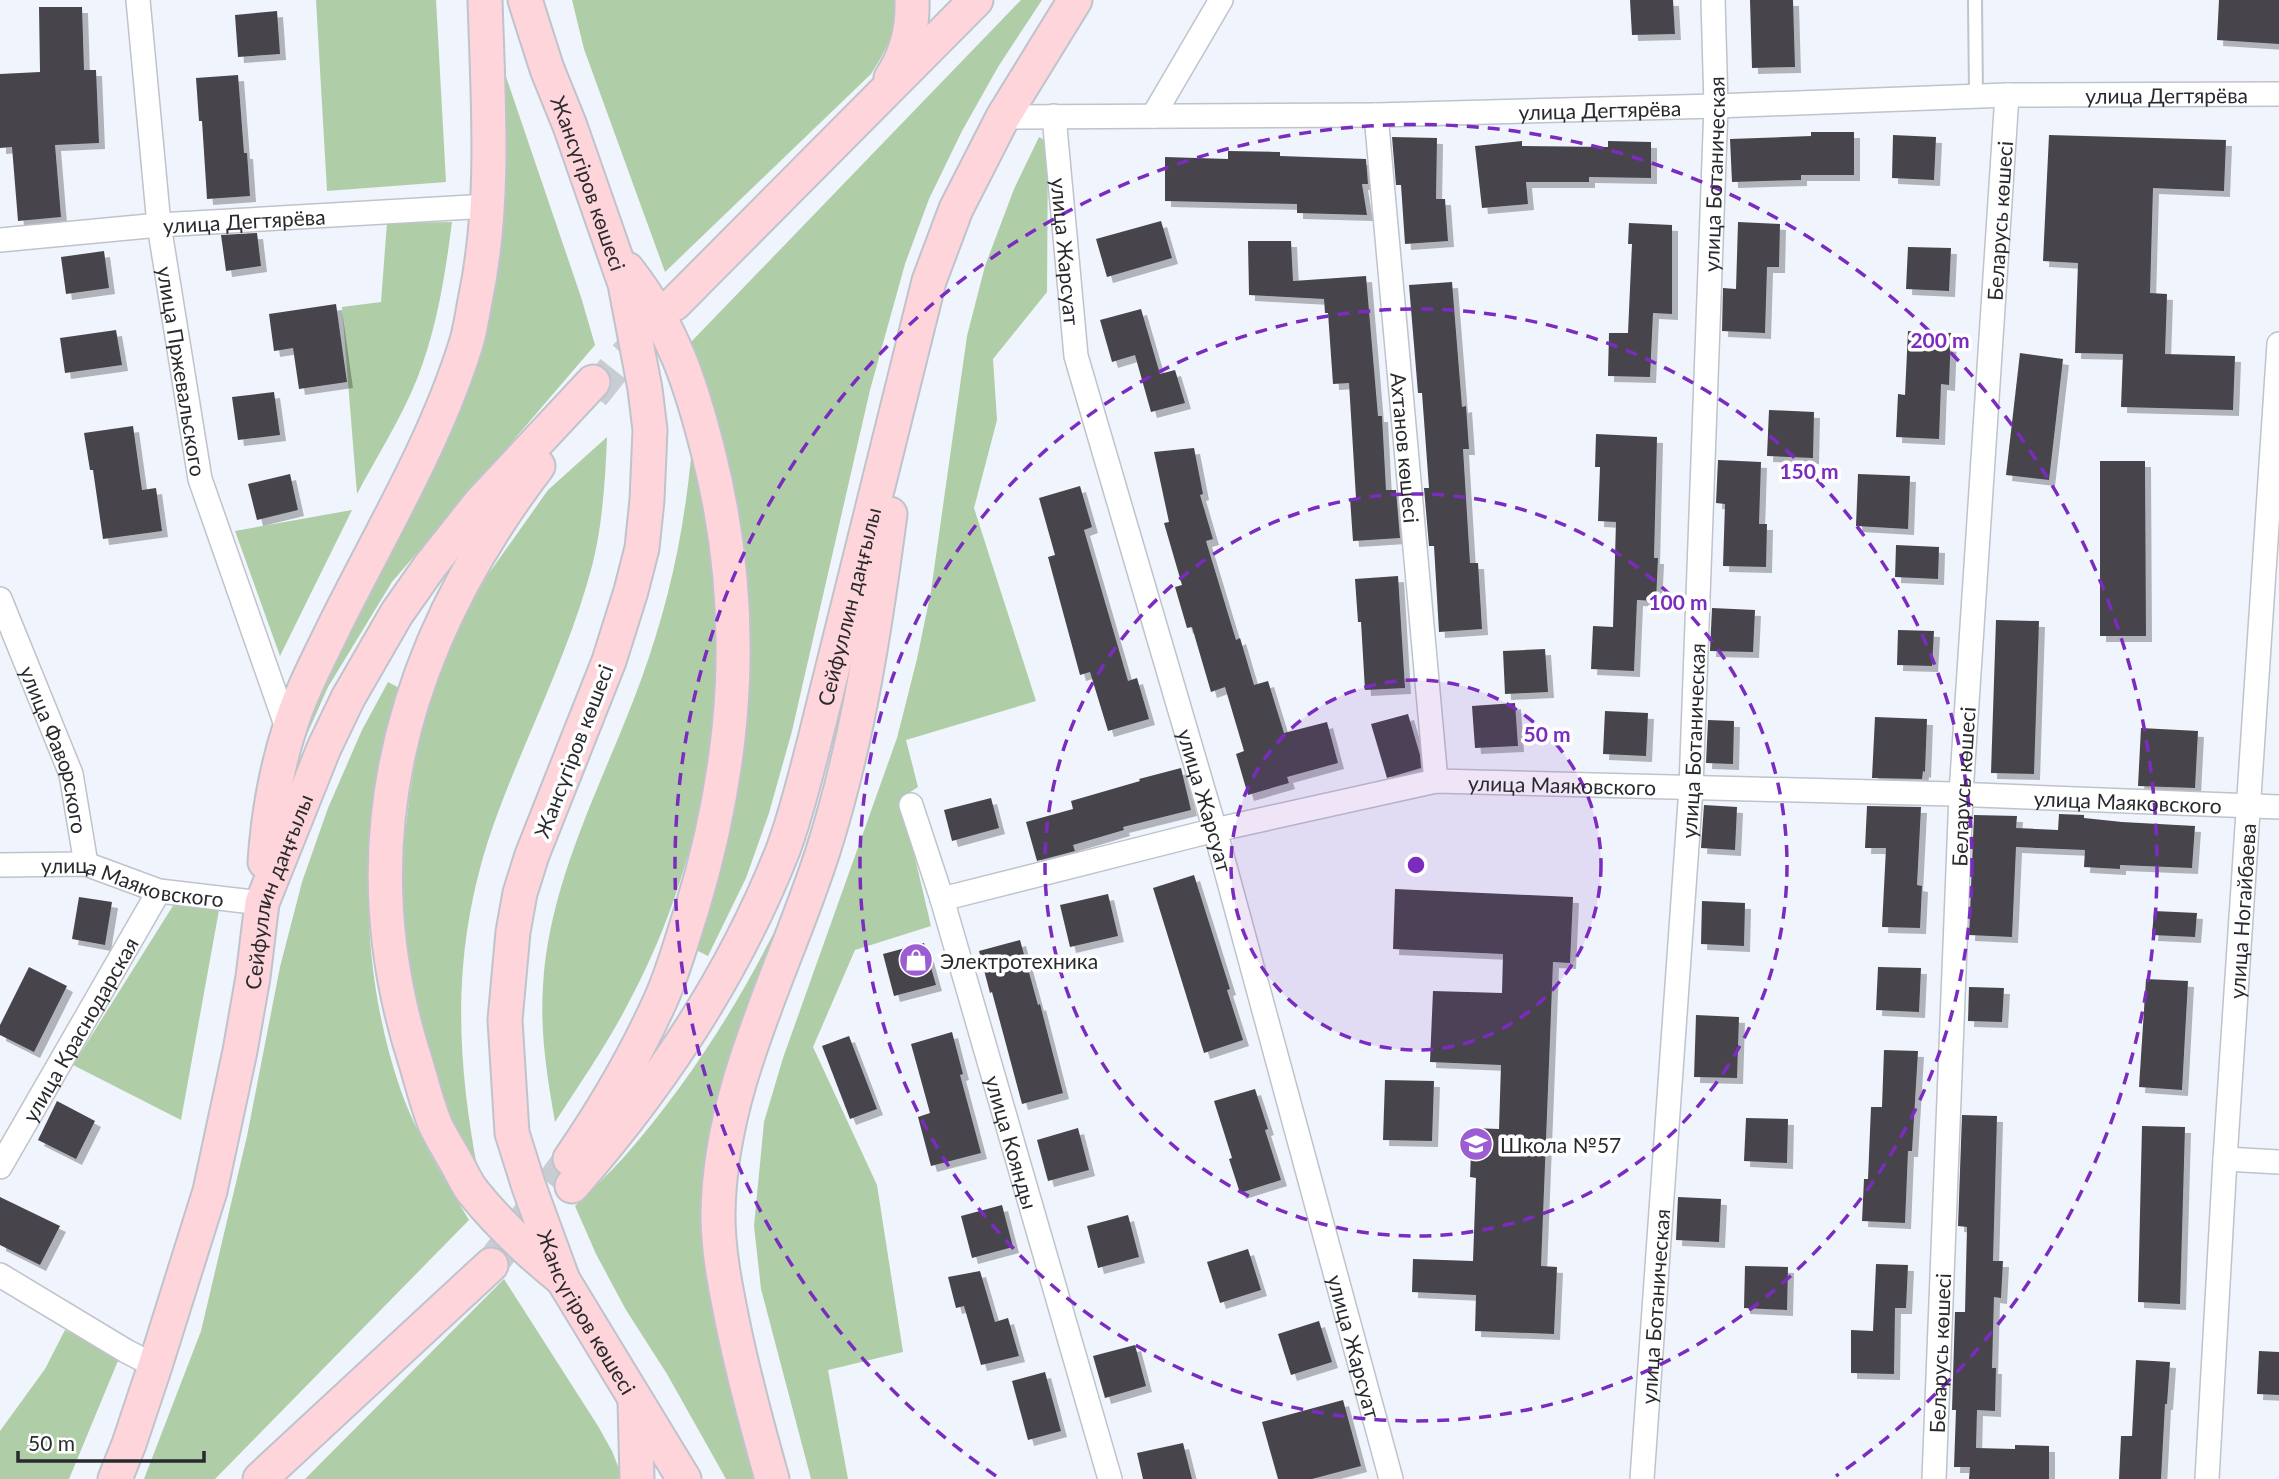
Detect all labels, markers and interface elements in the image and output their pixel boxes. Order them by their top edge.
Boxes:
street label: улица Ботаническая [1697,76,1729,272]
street label: улица Дегтярёва [2085,82,2248,107]
street label: Жансүгіров көшесі [547,92,632,274]
street label: улица Дегтярёва [1518,94,1682,124]
street label: Беларусь көшесі [1981,140,2016,301]
street label: улица Жарсуат [1047,177,1086,327]
street label: улица Дегтярёва [162,203,326,237]
street label: улица Пржевальского [153,264,212,478]
text: 200 m [1910,327,1970,352]
street label: Ахтанов көшесі [1387,371,1425,524]
text: 150 m [1779,458,1839,483]
street label: Сейфуллин даңғылы [811,505,885,708]
text: 100 m [1648,589,1708,614]
street label: улица Ботаническая [1675,642,1709,839]
street label: Жансүгіров көшесі [528,661,618,841]
street label: улица Фаворского [16,662,93,835]
street label: Беларусь көшесі [1946,706,1979,867]
text: 50 m [1523,721,1571,746]
street label: улица Жарсуат [1173,726,1238,875]
street label: улица Маяковского [1468,769,1656,799]
street label: улица Маяковского [2033,785,2222,817]
street label: Сейфуллин даңғылы [239,790,317,991]
street label: улица Ногайбаева [2223,822,2260,1000]
street label: улица Маяковского [41,851,225,911]
centre of rings [1404,853,1428,877]
street label: улица Краснодарская [16,932,142,1126]
shop icon: Электротехника [897,941,935,979]
place label: Электротехника [940,948,1098,973]
street label: улица Коянды [981,1072,1044,1212]
school or university icon: Школа №57 [1457,1125,1495,1163]
place label: Школа №57 [1500,1132,1621,1157]
street label: улица Ботаническая [1635,1208,1674,1405]
street label: Жансүгіров көшесі [533,1226,642,1398]
street label: улица Жарсуат [1324,1272,1387,1421]
street label: Беларусь көшесі [1923,1273,1955,1434]
scale bar [18,1420,203,1464]
text: 50 m [28,1430,75,1455]

